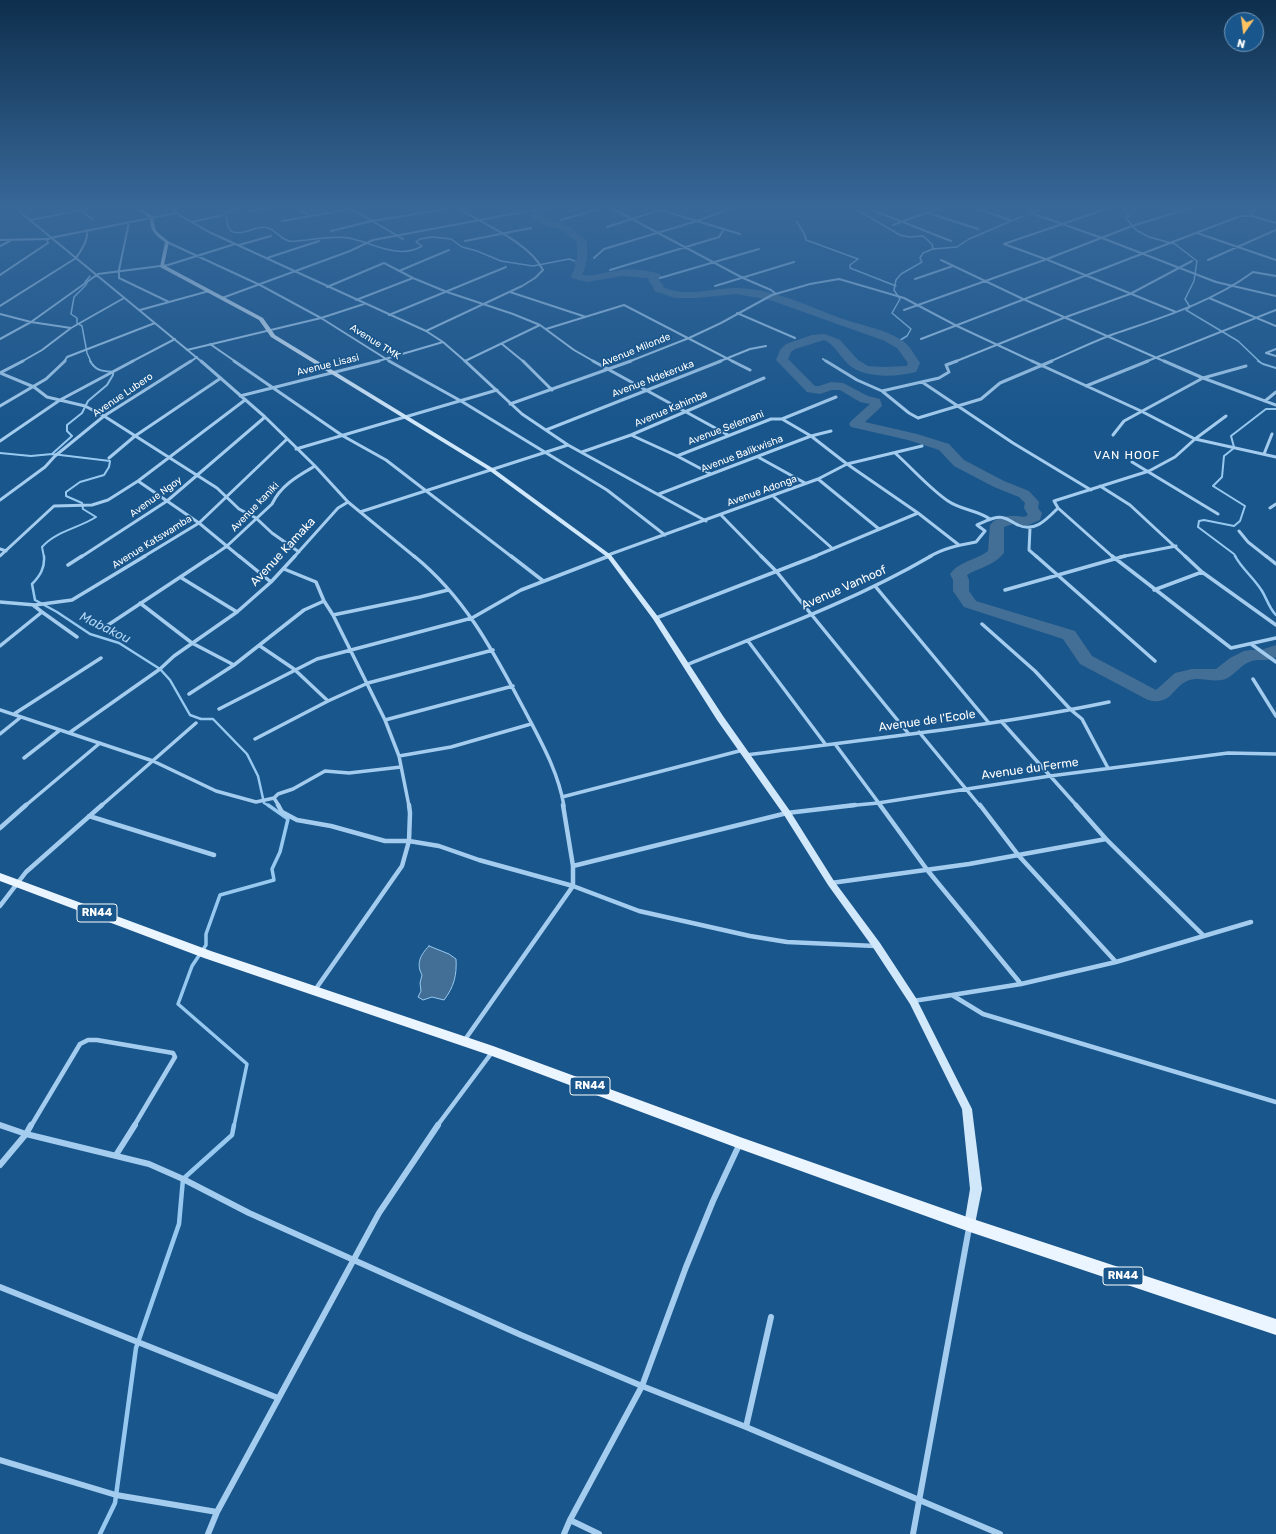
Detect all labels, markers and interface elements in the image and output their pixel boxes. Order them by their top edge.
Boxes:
north arrow [1224,12,1264,52]
text: N [1236,36,1247,50]
street label: Avenue TMK [348,322,402,362]
street label: Avenue Milonde [600,331,672,369]
street label: Avenue Lisasi [296,351,360,379]
street label: Avenue Ndekeruka [610,358,696,400]
street label: Avenue Lubero [91,370,155,420]
street label: Avenue Kahimba [633,388,709,430]
street label: Avenue Selemani [686,408,766,448]
street label: Avenue Balikwisha [699,433,785,475]
district label: VAN HOOF [1094,449,1160,463]
street label: Avenue Adonga [725,473,799,509]
street label: Avenue Ngoy [128,474,184,520]
street label: Avenue kaniki [228,480,282,534]
street label: Avenue Katswamba [110,513,194,571]
street label: Avenue Kamaka [247,515,319,589]
street label: Avenue Vanhoof [799,563,889,613]
water label: Mabakou [77,609,133,647]
street label: Avenue de l'Ecole [878,707,976,735]
street label: Avenue du Ferme [981,755,1079,783]
road number: RN44 [77,904,117,922]
road number: RN44 [570,1077,610,1095]
road number: RN44 [1103,1267,1143,1285]

